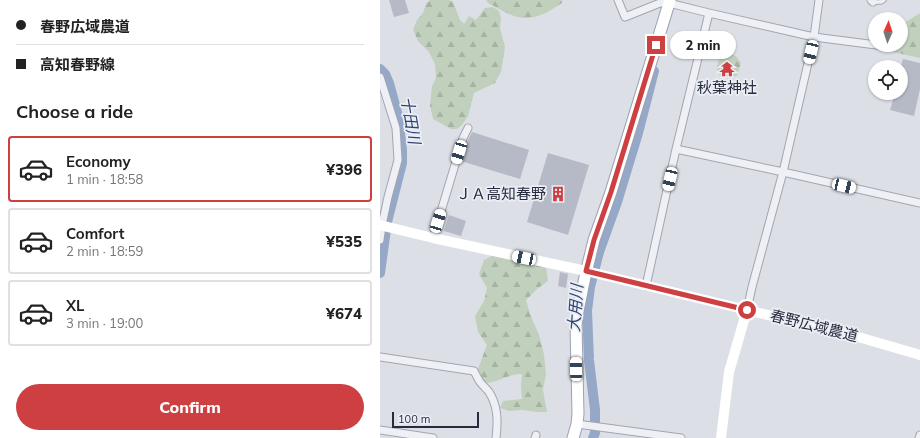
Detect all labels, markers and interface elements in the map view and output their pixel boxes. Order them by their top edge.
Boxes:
north arrow [868,12,908,52]
map controls [868,12,908,100]
text: 春野広域農道 [40,17,130,36]
callout: 2 min [670,31,736,59]
route end [647,36,665,54]
text: 2 min [686,37,720,53]
car [802,39,820,65]
text: 高知春野線 [40,55,115,74]
temple icon: 秋葉神社 [718,60,736,78]
button: locate [868,60,908,100]
place label: 秋葉神社 [697,78,757,97]
water label: 十田川 [397,95,425,147]
text: Choose a ride [16,100,133,123]
car [450,139,468,165]
icon: car [18,151,54,187]
text: Economy [66,152,131,171]
text: ¥396 [326,160,362,179]
car [661,166,679,192]
text: 1 min · 18:58 [66,171,143,187]
car [831,177,857,195]
place label: ＪＡ高知春野 [456,184,546,203]
building icon: ＪＡ高知春野 [549,185,567,203]
car [429,208,447,234]
icon: car [18,223,54,259]
text: Comfort [66,224,124,243]
text: ¥535 [326,232,362,251]
text: 2 min · 18:59 [66,243,143,259]
car [511,250,537,266]
water label: 大用川 [563,281,587,333]
icon: car [18,295,54,331]
text: XL [66,296,84,315]
route start [738,301,756,319]
text: ¥674 [326,304,362,323]
street label: 春野広域農道 [768,305,860,346]
text: 3 min · 19:00 [66,315,143,331]
car [570,357,582,381]
button: Confirm [16,384,364,430]
scale bar [392,410,479,429]
text: 100 m [398,412,430,426]

